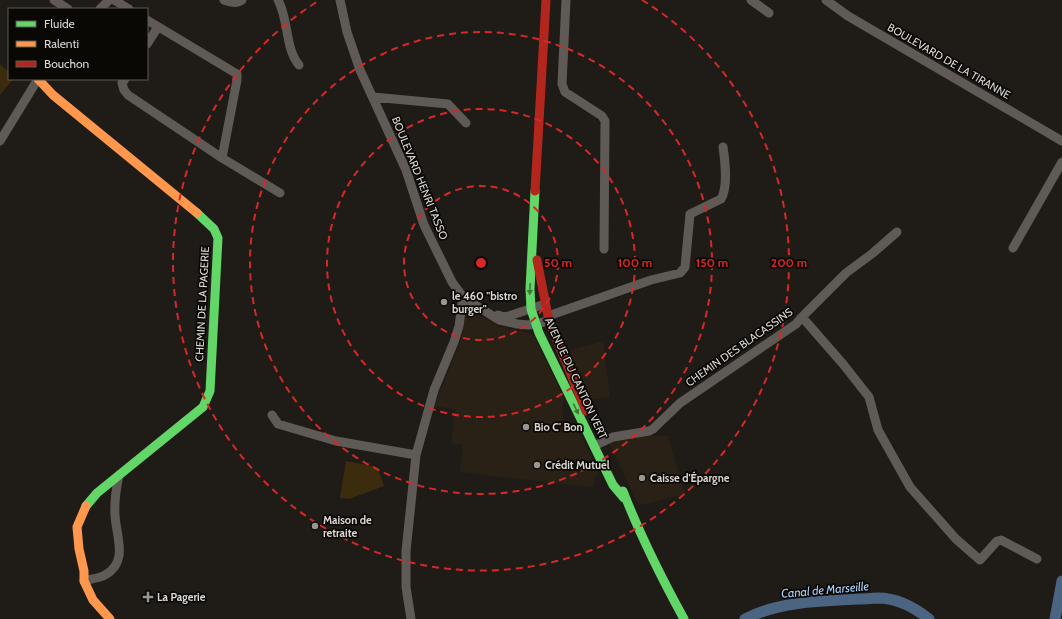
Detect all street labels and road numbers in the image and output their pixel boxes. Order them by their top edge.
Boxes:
street label: BOULEVARD DE LA TIRANNE [885,20,1013,102]
street label: BOULEVARD HENRI TASSO [389,114,451,242]
street label: CHEMIN DE LA PAGERIE [192,246,212,362]
street label: CHEMIN DES BLACASSINS [683,304,796,389]
street label: AVENUE DU CANTON VERT [542,315,610,441]

